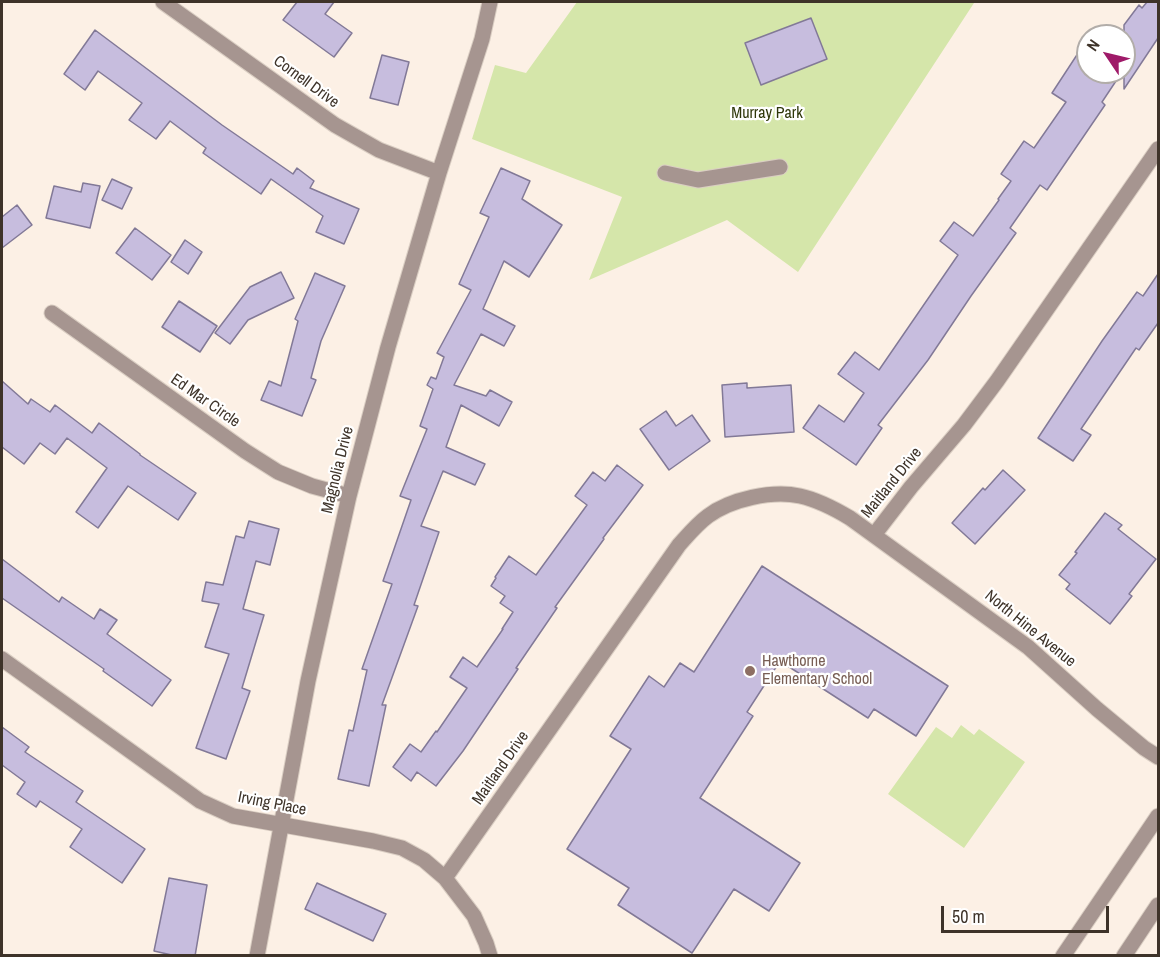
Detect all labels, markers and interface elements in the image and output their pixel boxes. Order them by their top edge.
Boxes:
north arrow [1076,24,1136,84]
text: N [1081,35,1105,55]
street label: Cornell Drive [269,52,343,112]
park label: Murray Park [731,104,803,124]
street label: Ed Mar Circle [167,370,243,432]
street label: Magnolia Drive [318,425,358,515]
street label: Maitland Drive [858,444,926,522]
street label: North Hine Avenue [981,586,1079,672]
place label: Hawthorne Elementary School [762,652,872,690]
marker: Hawthorne Elementary School [743,664,757,678]
street label: Maitland Drive [469,728,533,808]
street label: Irving Place [236,788,308,820]
scale bar [944,894,1112,932]
text: 50 m [952,904,985,929]

